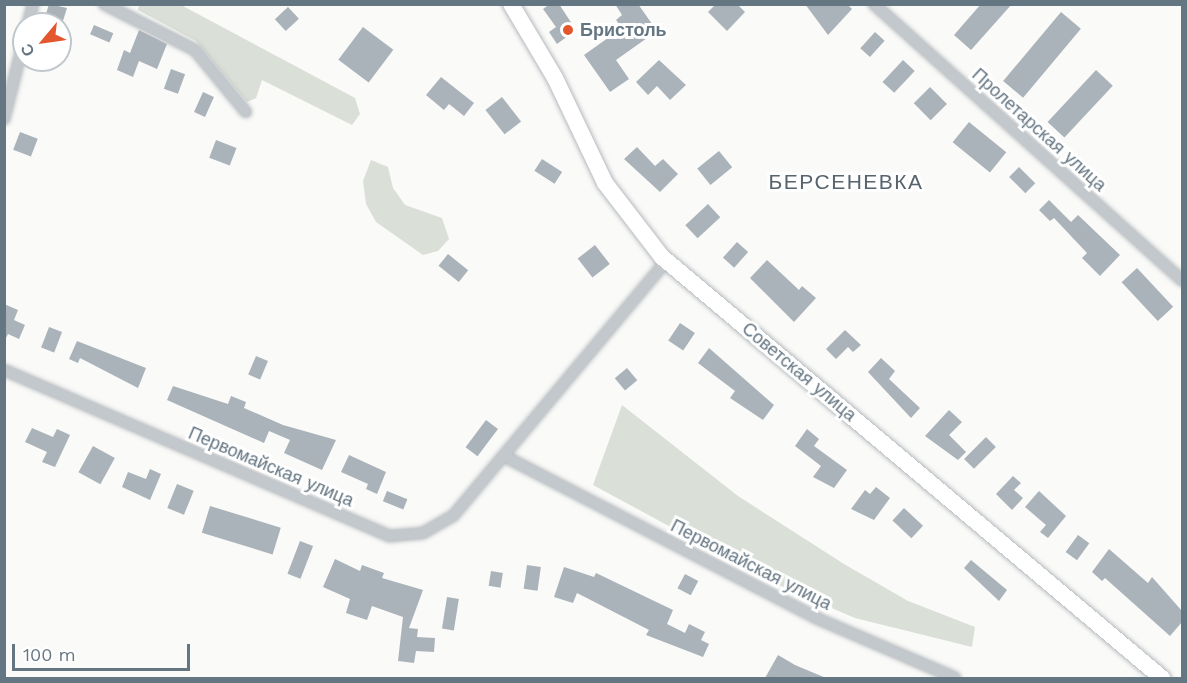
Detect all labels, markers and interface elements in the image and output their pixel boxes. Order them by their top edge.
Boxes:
north arrow [12,12,72,72]
place label: Бристоль [580,19,667,41]
marker: Бристоль [561,23,575,37]
text: С [16,40,39,60]
street label: Пролетарская улица [967,64,1111,196]
district label: БЕРСЕНЕВКА [768,169,924,195]
street label: Советская улица [737,318,861,426]
street label: Первомайская улица [185,422,357,512]
street label: Первомайская улица [667,515,835,615]
scale bar [15,632,194,670]
text: 100 m [23,644,76,665]

